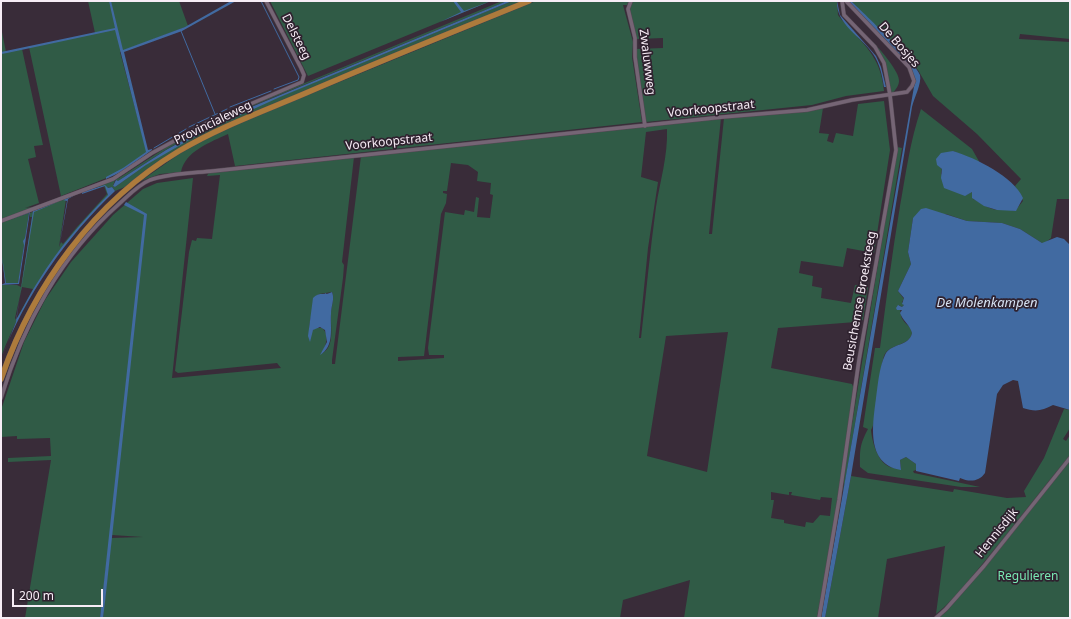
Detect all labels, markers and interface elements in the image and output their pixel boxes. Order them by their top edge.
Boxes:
street label: Delsteeg [278,12,314,62]
street label: De Bosjes [876,19,922,71]
street label: Zwaluwweg [636,28,658,96]
street label: Voorkoopstraat [667,97,755,121]
street label: Provincialeweg [172,98,254,148]
street label: Voorkoopstraat [345,130,433,154]
street label: Beusichemse Broeksteeg [841,230,879,372]
water label: De Molenkampen [937,295,1037,311]
street label: Hennisdijk [973,505,1021,561]
park label: Regulieren [998,570,1058,584]
scale bar [14,581,105,607]
text: 200 m [19,587,54,604]

